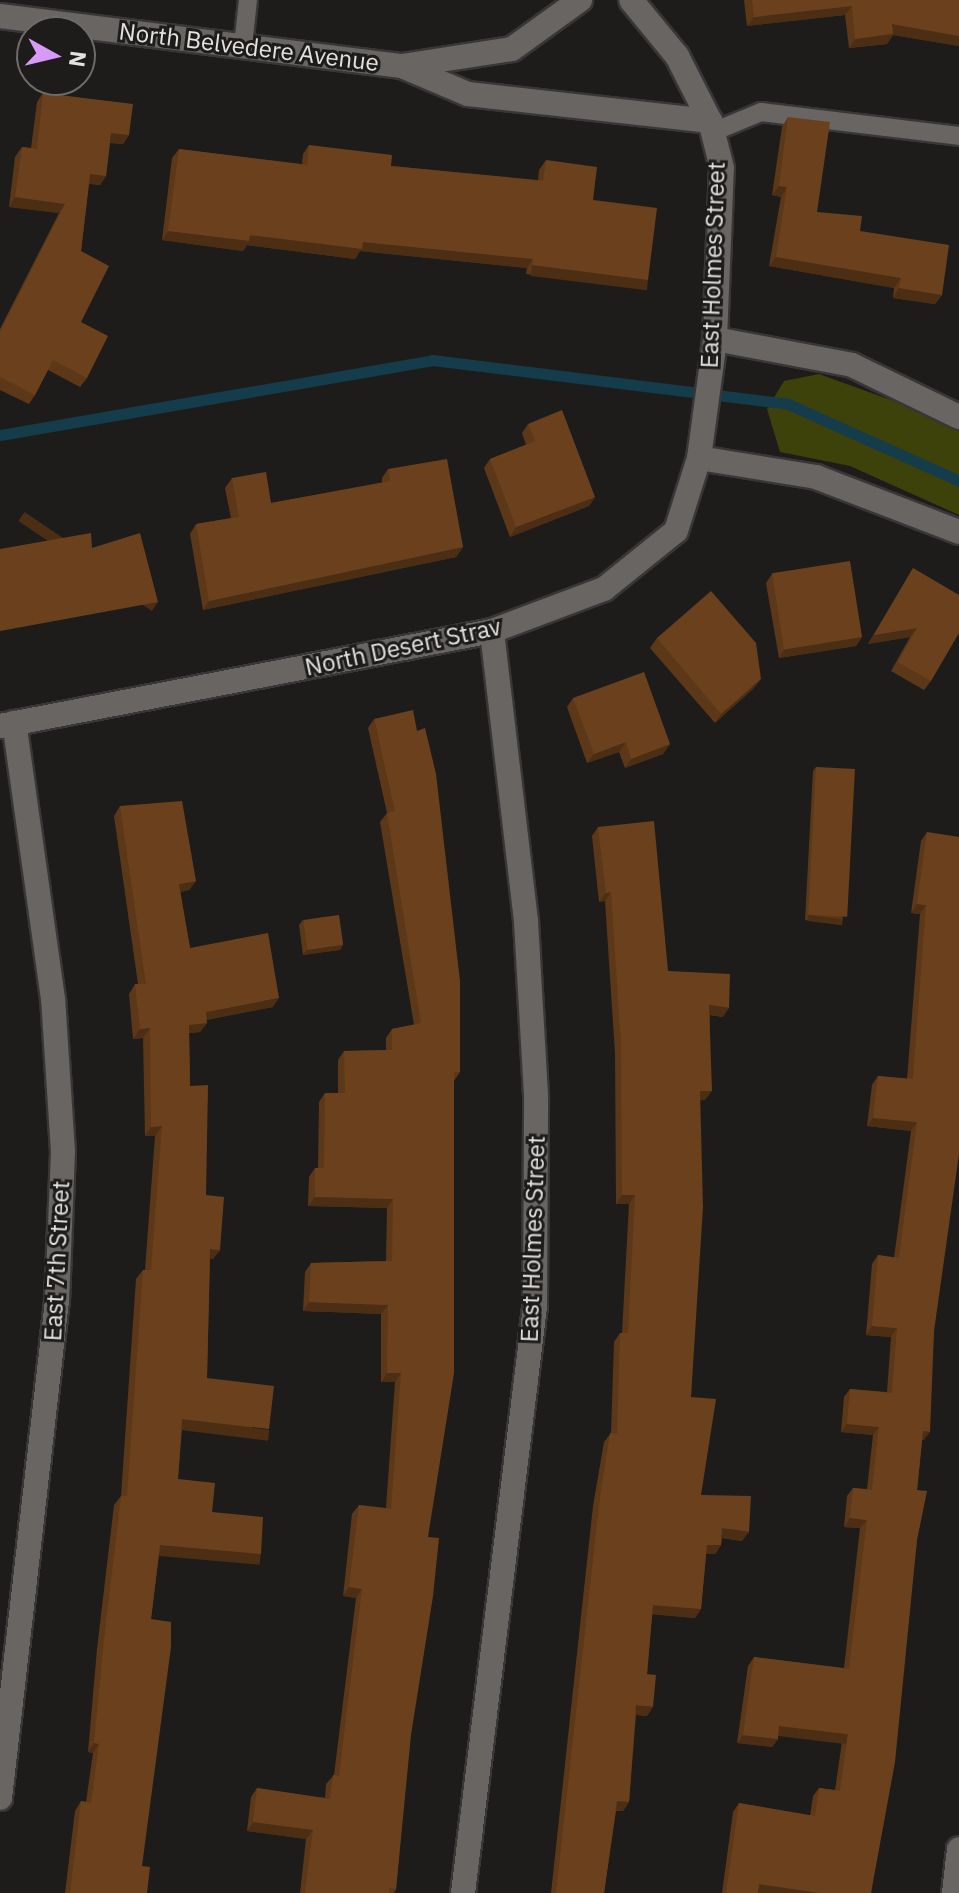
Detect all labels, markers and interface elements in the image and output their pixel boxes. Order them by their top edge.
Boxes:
north arrow [16,16,96,96]
street label: North Belvedere Avenue [117,17,381,77]
text: N [63,49,94,69]
street label: East Holmes Street [695,161,731,369]
street label: North Desert Strav [302,612,504,682]
street label: East Holmes Street [515,1135,551,1343]
street label: East 7th Street [38,1180,76,1342]

